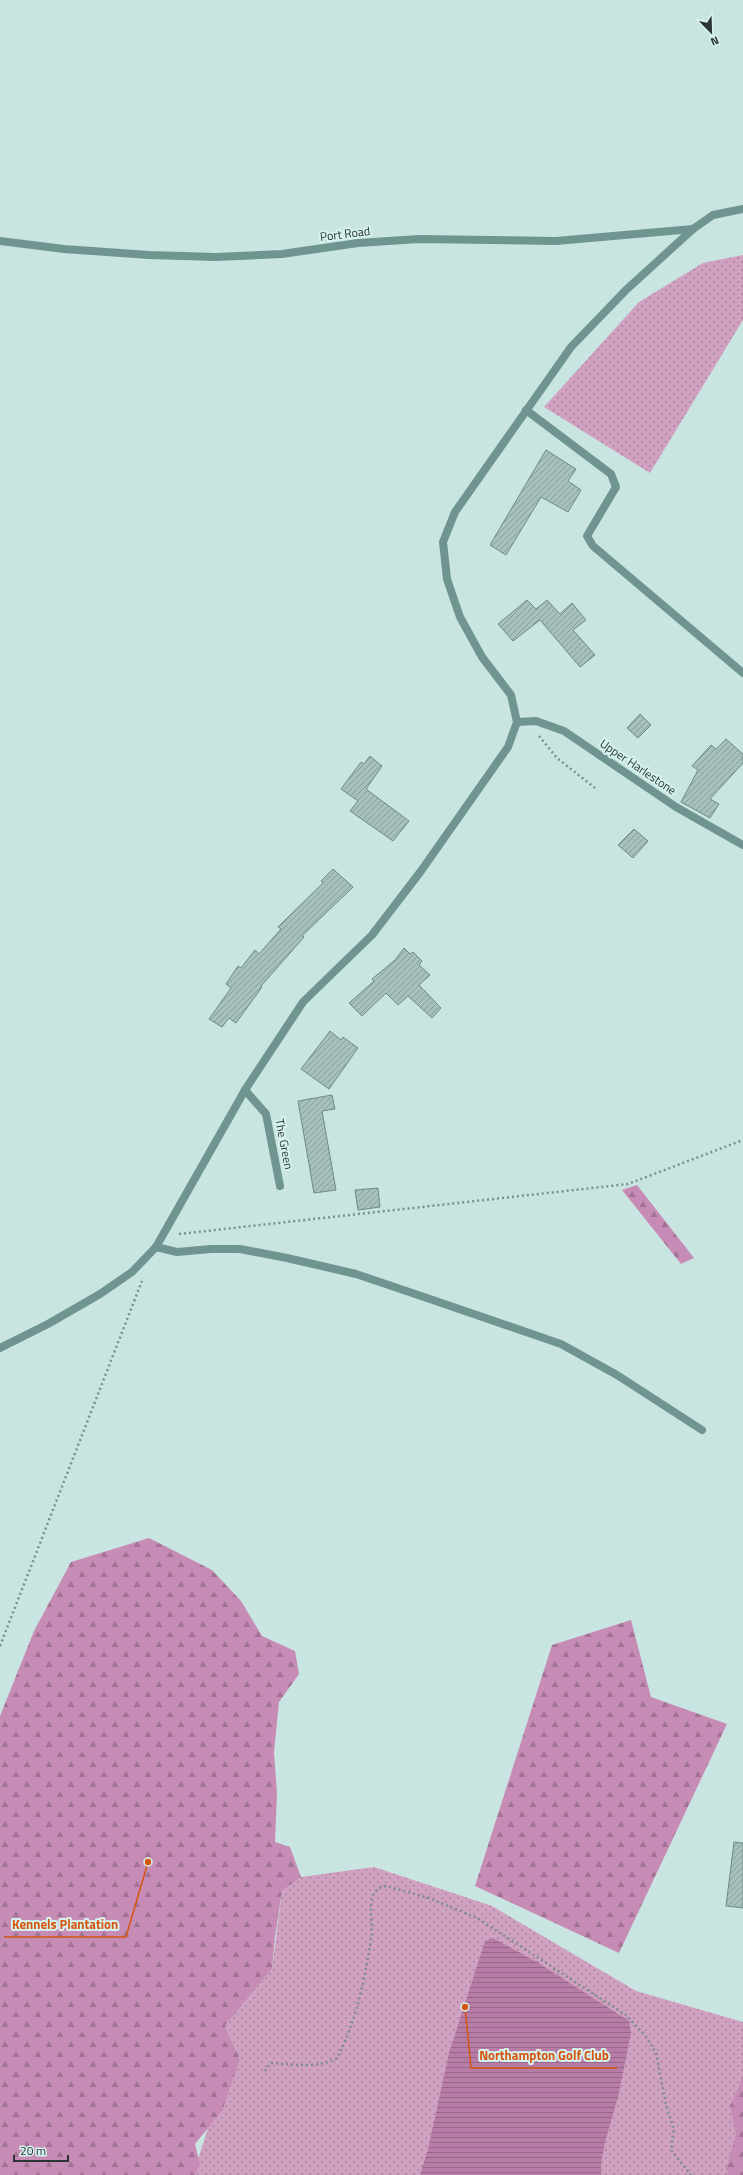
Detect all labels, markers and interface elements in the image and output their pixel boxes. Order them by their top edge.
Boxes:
north arrow [691,12,731,52]
text: N [708,32,722,50]
street label: Port Road [319,221,371,246]
street label: Upper Harlestone [596,734,680,799]
street label: The Green [270,1117,299,1171]
callout: Kennels Plantation [4,1912,126,1937]
text: Kennels Plantation [12,1914,118,1934]
callout: Northampton Golf Club [471,2043,617,2068]
text: Northampton Golf Club [479,2045,609,2065]
scale bar [14,2137,68,2163]
text: 20 m [20,2141,46,2160]

